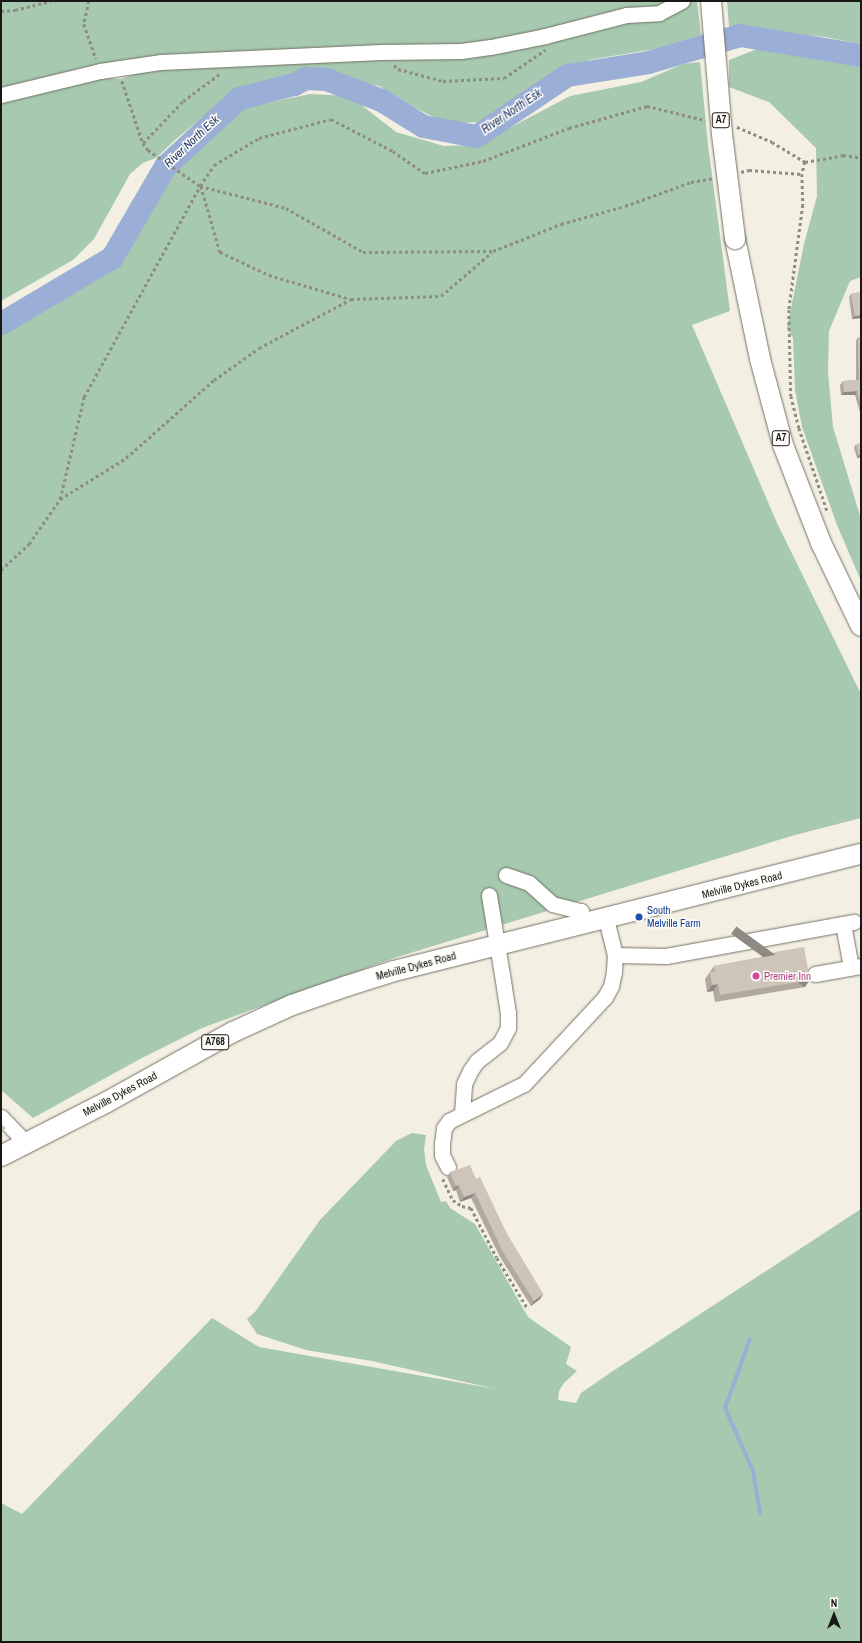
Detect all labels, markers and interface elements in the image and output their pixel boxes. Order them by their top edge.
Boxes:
water label: River North Esk [479,87,545,137]
road number: A7 [711,112,731,128]
water label: River North Esk [162,113,222,171]
road number: A7 [771,430,791,446]
street label: Melville Dykes Road [701,869,783,901]
place label: South Melville Farm [647,904,701,930]
marker: South Melville Farm [634,912,644,922]
street label: Melville Dykes Road [375,949,457,983]
place label: Premier Inn [764,969,811,983]
marker: Premier Inn [751,971,761,981]
road number: A768 [201,1034,229,1050]
street label: Melville Dykes Road [81,1069,159,1119]
north arrow [814,1595,854,1635]
text: N [831,1596,837,1610]

